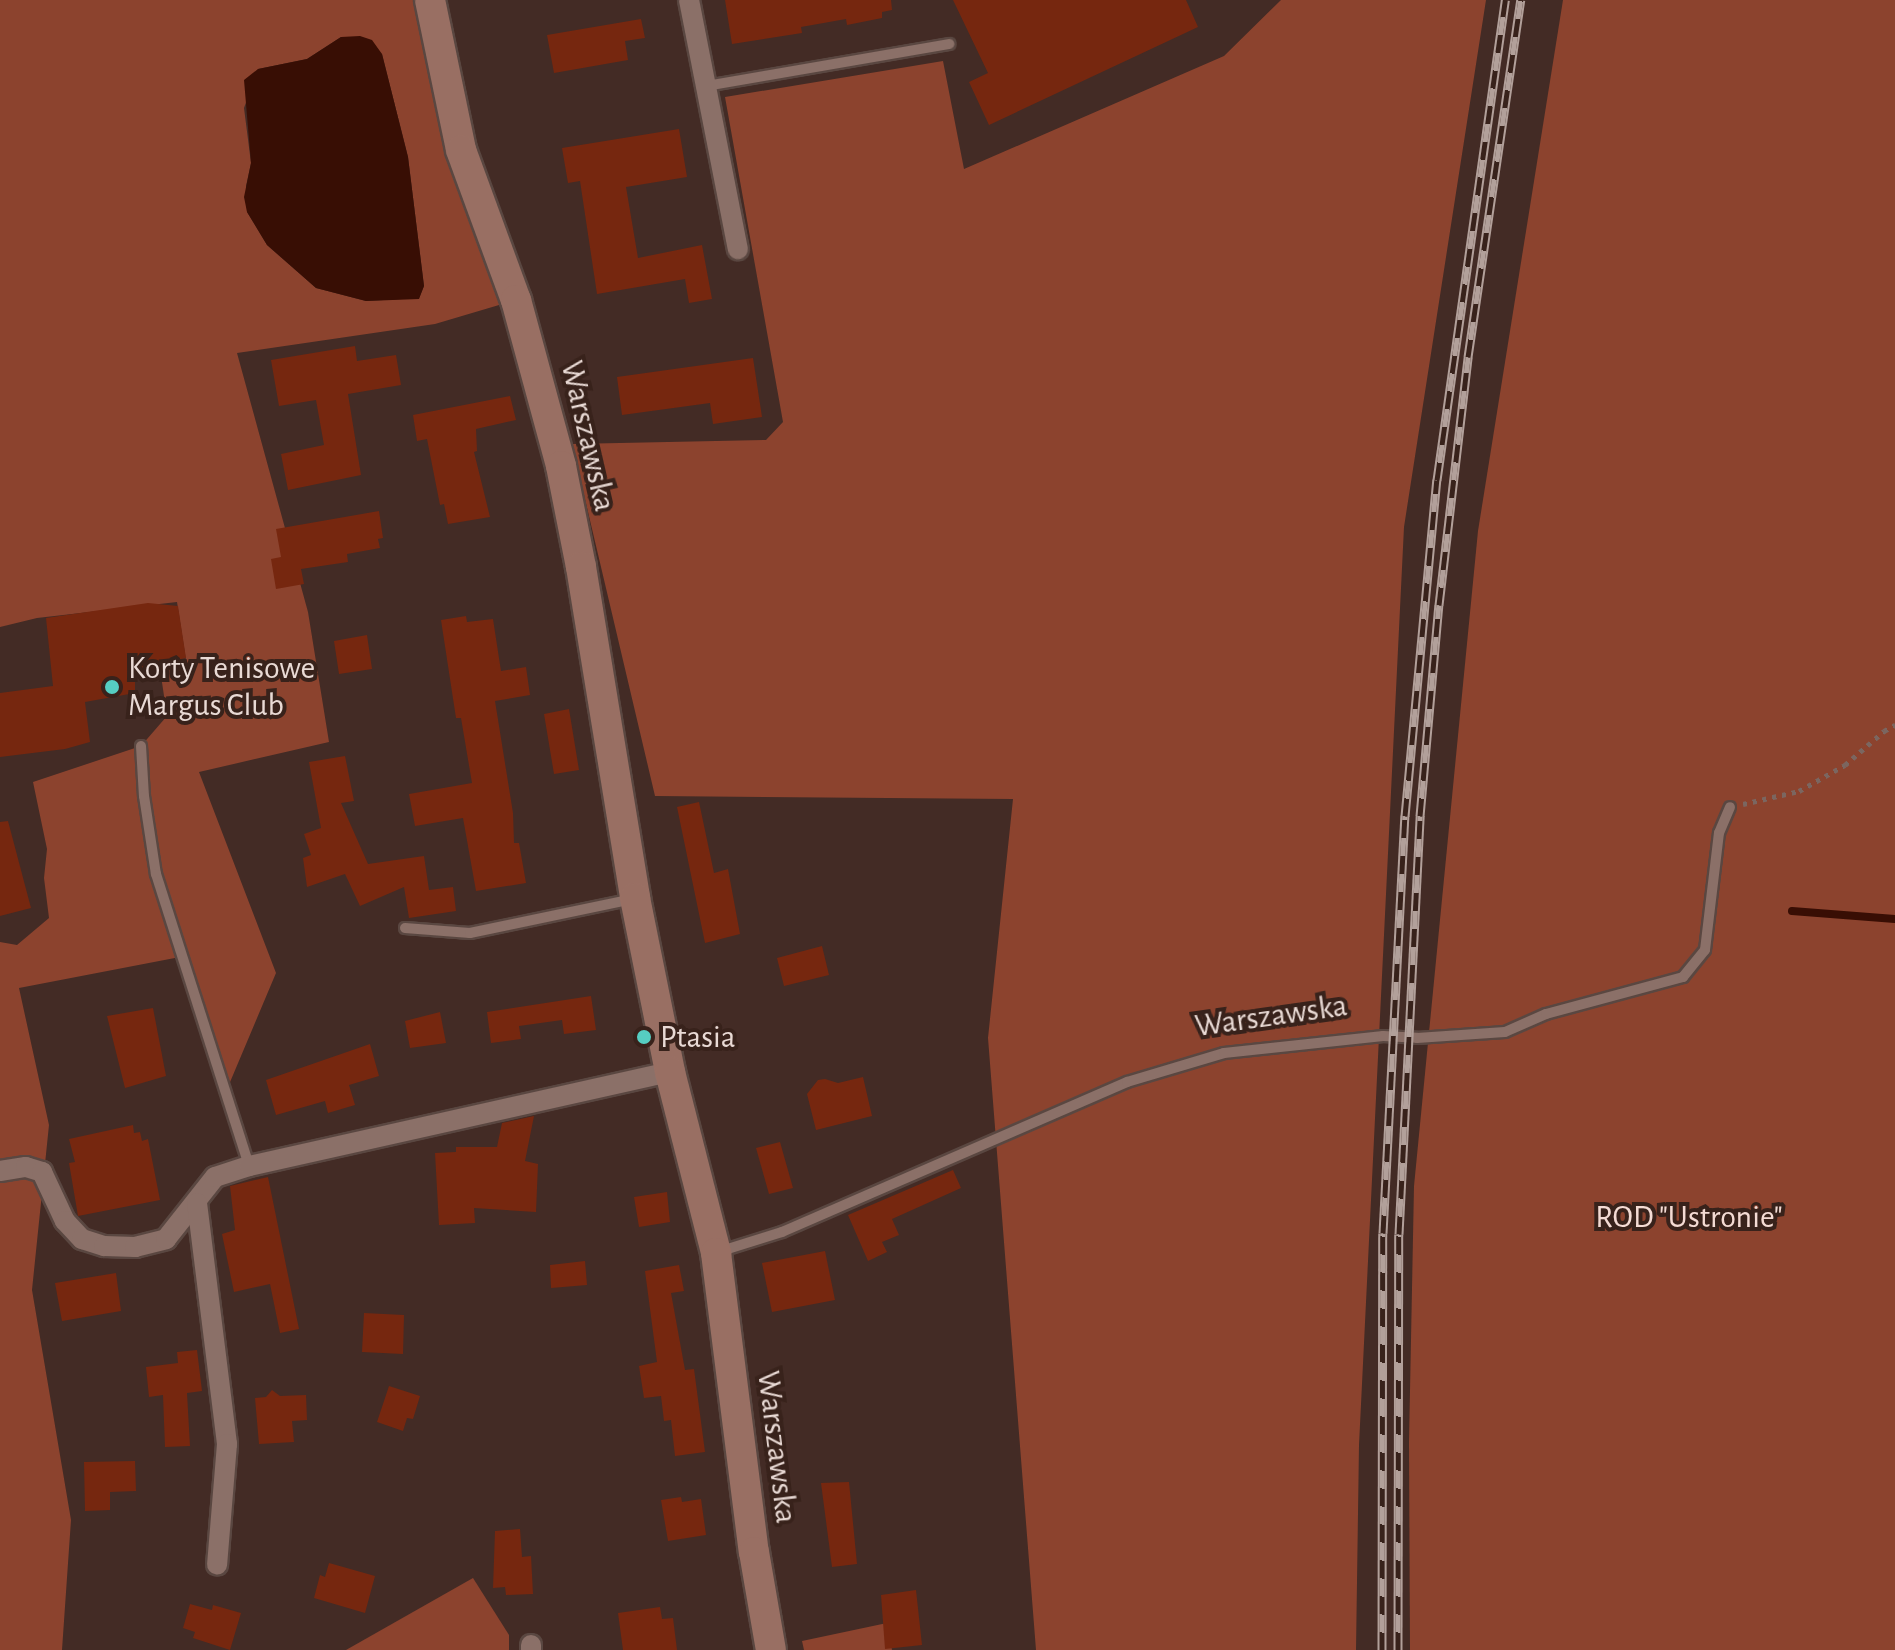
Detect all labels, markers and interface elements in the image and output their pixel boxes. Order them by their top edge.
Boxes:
street label: Warszawska [552,357,624,515]
place label: Korty Tenisowe Margus Club [128,650,315,725]
marker: Korty Tenisowe Margus Club [103,678,121,696]
street label: Warszawska [1192,986,1350,1046]
place label: Ptasia [660,1018,736,1056]
marker: Ptasia [635,1028,653,1046]
park label: ROD "Ustronie" [1595,1198,1783,1236]
street label: Warszawska [749,1369,805,1525]

